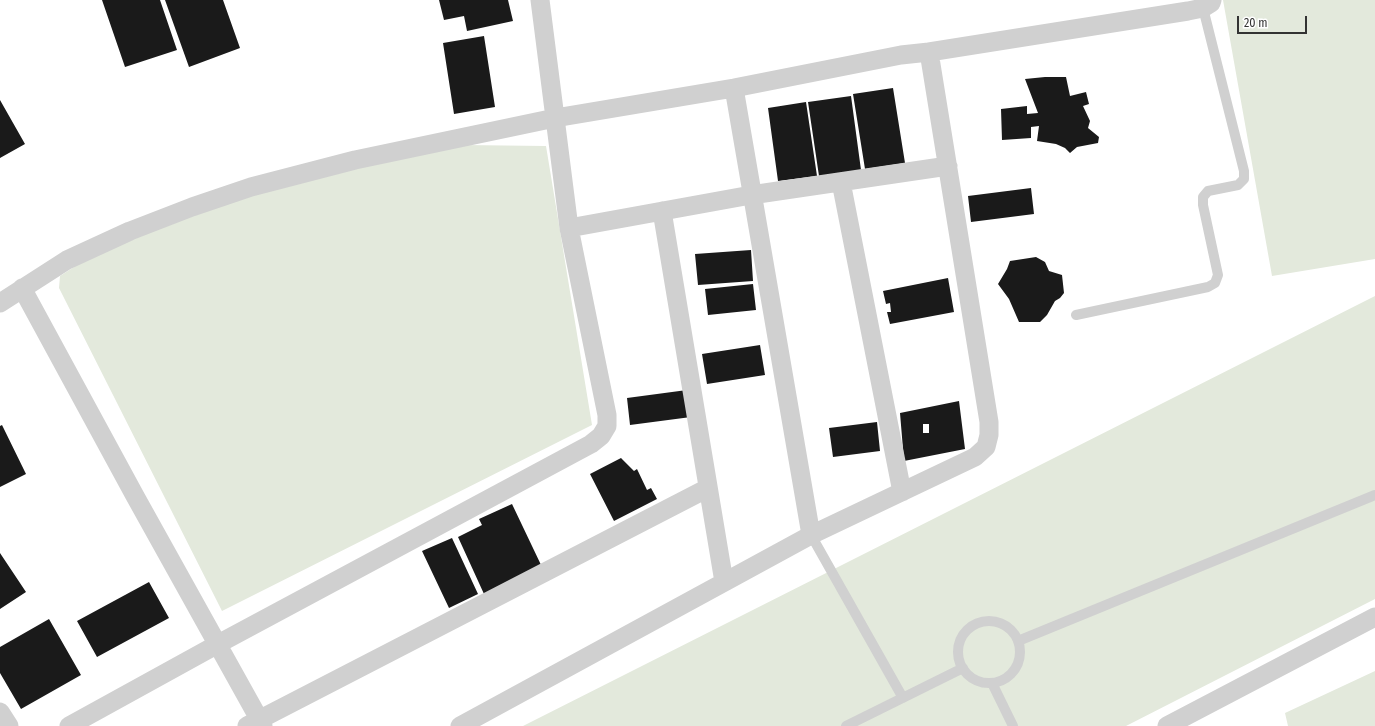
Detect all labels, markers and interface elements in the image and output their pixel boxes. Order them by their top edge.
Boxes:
scale bar [1239,8,1309,34]
text: 20 m [1244,16,1268,30]

